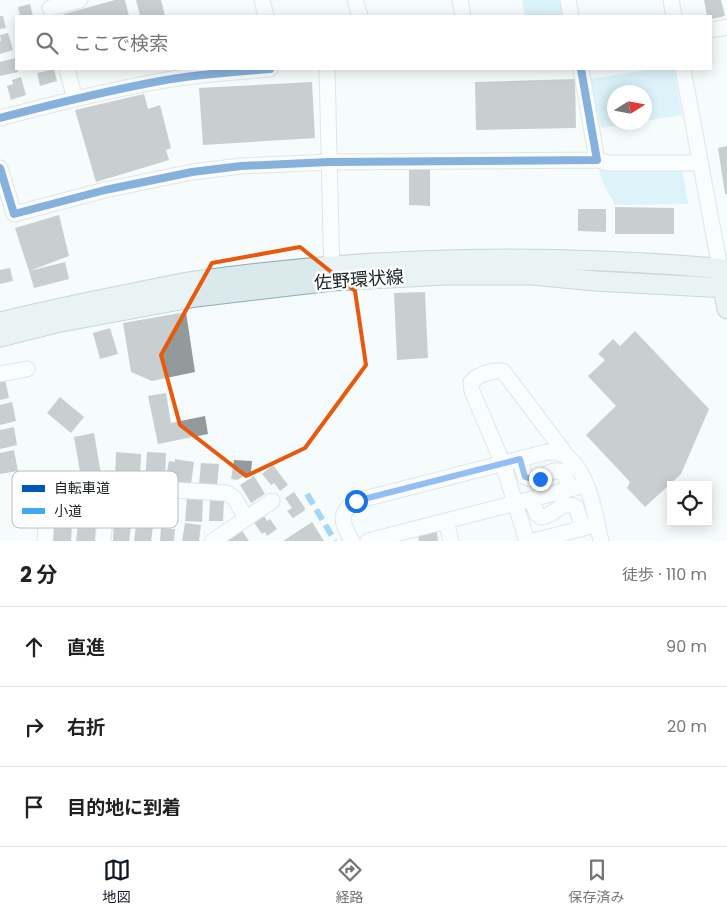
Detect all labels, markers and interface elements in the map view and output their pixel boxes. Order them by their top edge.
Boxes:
search box [15,15,712,70]
icon: search [33,29,61,57]
text: ここで検索 [73,30,168,57]
north arrow [607,85,652,130]
street label: 佐野環状線 [313,264,405,295]
route end [529,468,552,491]
legend [12,471,178,528]
text: 自転車道 [54,478,110,498]
map controls [667,481,712,526]
button: locate [667,481,712,526]
route start [345,490,368,513]
text: 小道 [54,501,82,521]
text: 2 分 [20,560,57,589]
text: 徒歩 · 110 m [622,563,707,586]
icon: ahead [20,633,48,661]
text: 直進 [67,634,105,661]
text: 90 m [666,635,707,658]
icon: right [20,713,48,741]
text: 右折 [67,714,105,741]
text: 20 m [667,715,707,738]
icon: arrive [20,793,48,821]
text: 目的地に到着 [67,794,181,821]
tab: 地図 [103,856,131,908]
tab: 経路 [336,856,364,908]
tab: 保存済み [569,856,625,908]

